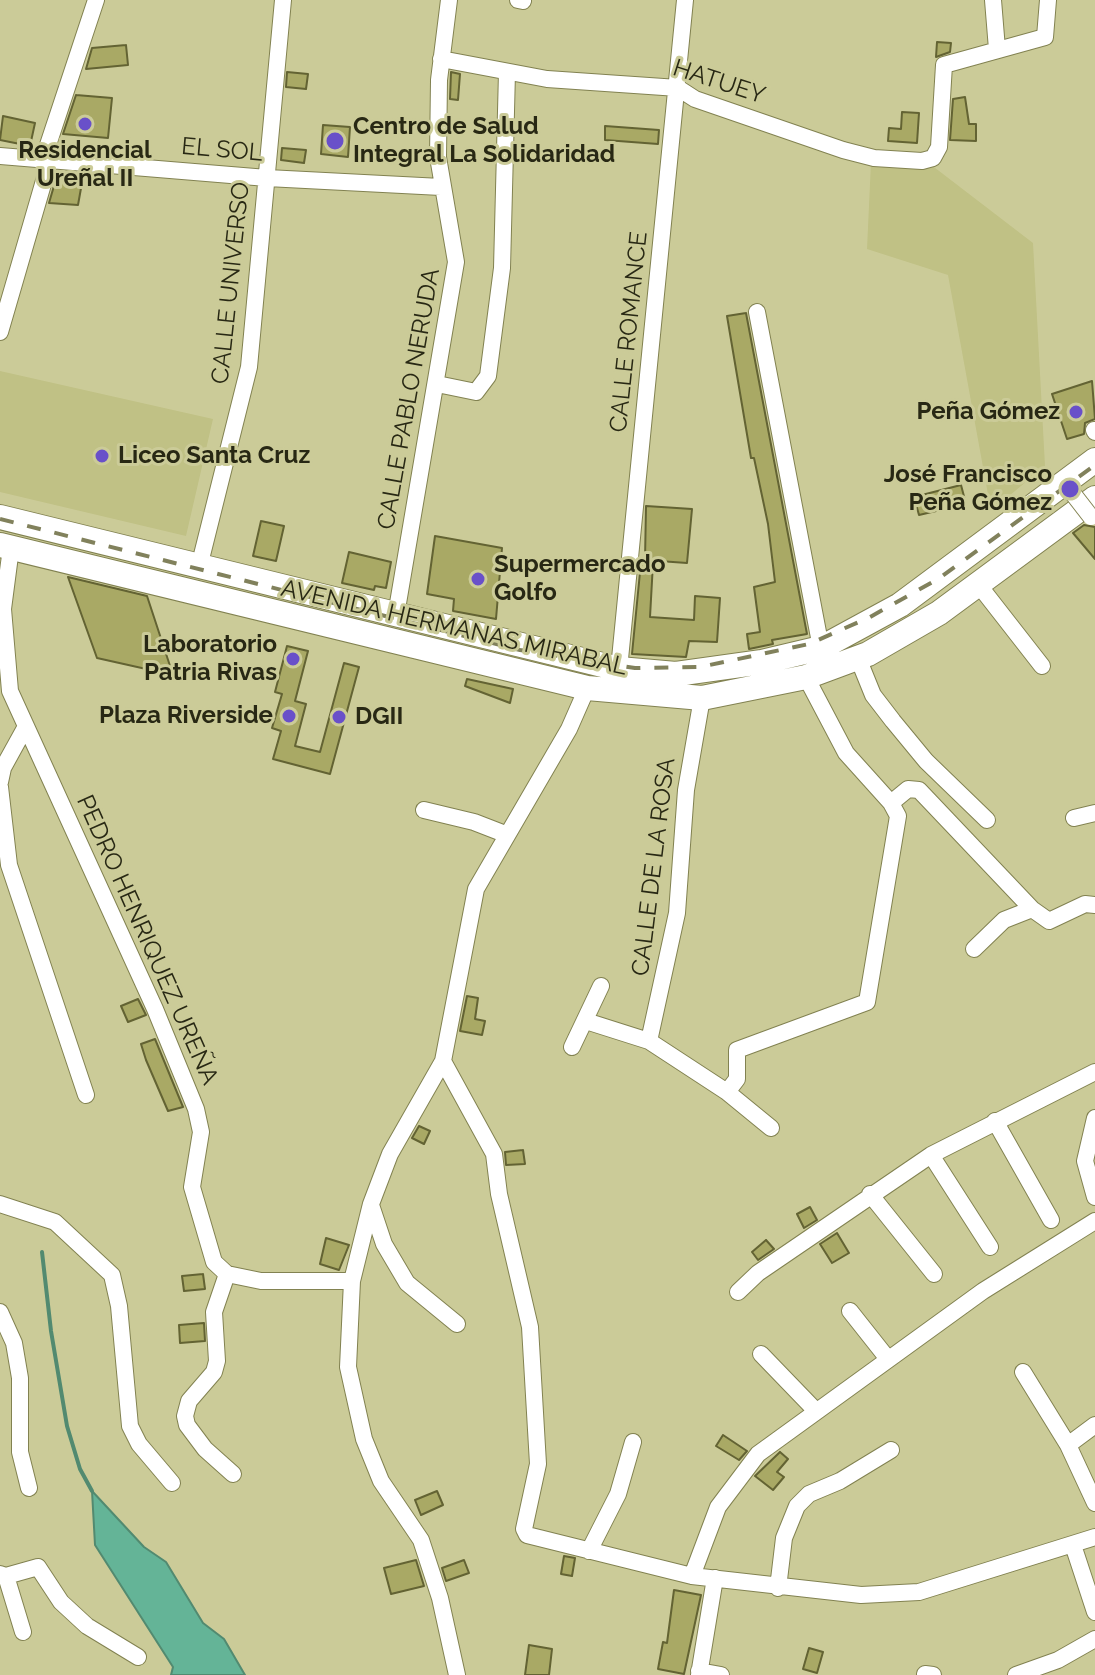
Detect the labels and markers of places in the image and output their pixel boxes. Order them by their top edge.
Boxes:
place label: Centro de Salud Integral La Solidaridad [353,113,615,169]
marker: Residencial Ureñal II [76,115,94,133]
marker: Centro de Salud Integral La Solidaridad [324,130,346,152]
place label: Residencial Ureñal II [18,137,152,193]
place label: Peña Gómez [917,398,1060,426]
marker: Peña Gómez [1067,403,1085,421]
place label: Liceo Santa Cruz [118,442,310,470]
marker: Liceo Santa Cruz [93,447,111,465]
place label: José Francisco Peña Gómez [884,461,1052,517]
marker: José Francisco Peña Gómez [1059,478,1081,500]
place label: Supermercado Golfo [494,551,666,607]
marker: Supermercado Golfo [469,570,487,588]
place label: Laboratorio Patria Rivas [143,631,277,687]
marker: Laboratorio Patria Rivas [284,650,302,668]
place label: Plaza Riverside [99,702,273,730]
place label: DGII [355,703,403,731]
marker: Plaza Riverside [280,707,298,725]
marker: DGII [330,708,348,726]

